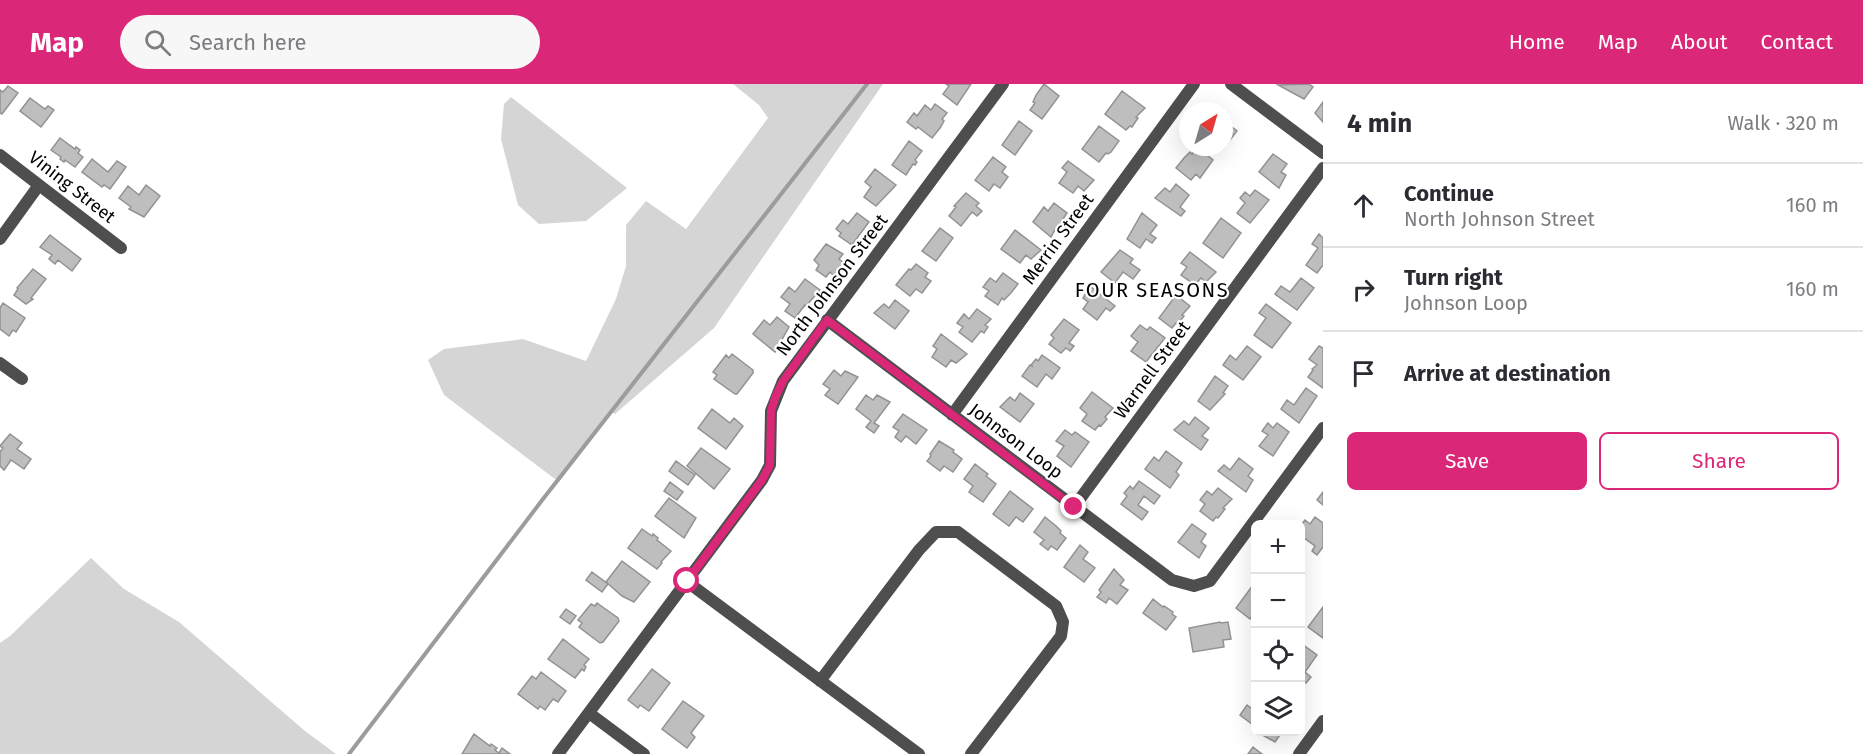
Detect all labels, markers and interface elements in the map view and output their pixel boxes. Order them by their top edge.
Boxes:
search box [120,15,540,69]
text: Map [30,26,84,59]
icon: search [141,26,174,59]
text: Search here [189,29,307,56]
text: Home [1509,29,1565,55]
text: Map [1598,29,1638,55]
text: About [1671,29,1728,55]
text: Contact [1761,29,1833,55]
north arrow [1179,102,1233,156]
text: 4 min [1347,108,1412,139]
text: Walk · 320 m [1728,111,1839,135]
street label: Vining Street [24,146,120,228]
text: Continue [1404,180,1494,207]
street label: Merrin Street [1018,189,1099,289]
icon: ahead [1347,189,1380,222]
text: 160 m [1786,193,1839,217]
text: North Johnson Street [1404,207,1595,231]
street label: North Johnson Street [772,209,893,360]
text: Turn right [1404,264,1503,291]
icon: right [1347,273,1380,306]
text: 160 m [1786,277,1839,301]
district label: FOUR SEASONS [1075,278,1229,302]
text: Johnson Loop [1404,291,1528,315]
street label: Warnell Street [1109,316,1195,423]
icon: arrive [1347,357,1380,390]
text: Arrive at destination [1404,360,1611,387]
street label: Johnson Loop [965,399,1067,483]
button: Save [1347,432,1587,490]
button: Share [1599,432,1839,490]
route end [1060,493,1086,519]
map controls [1251,520,1305,736]
button: + [1251,520,1305,574]
route start [673,567,699,593]
button: − [1251,574,1305,628]
button: locate [1251,628,1305,682]
button: layers [1251,682,1305,736]

